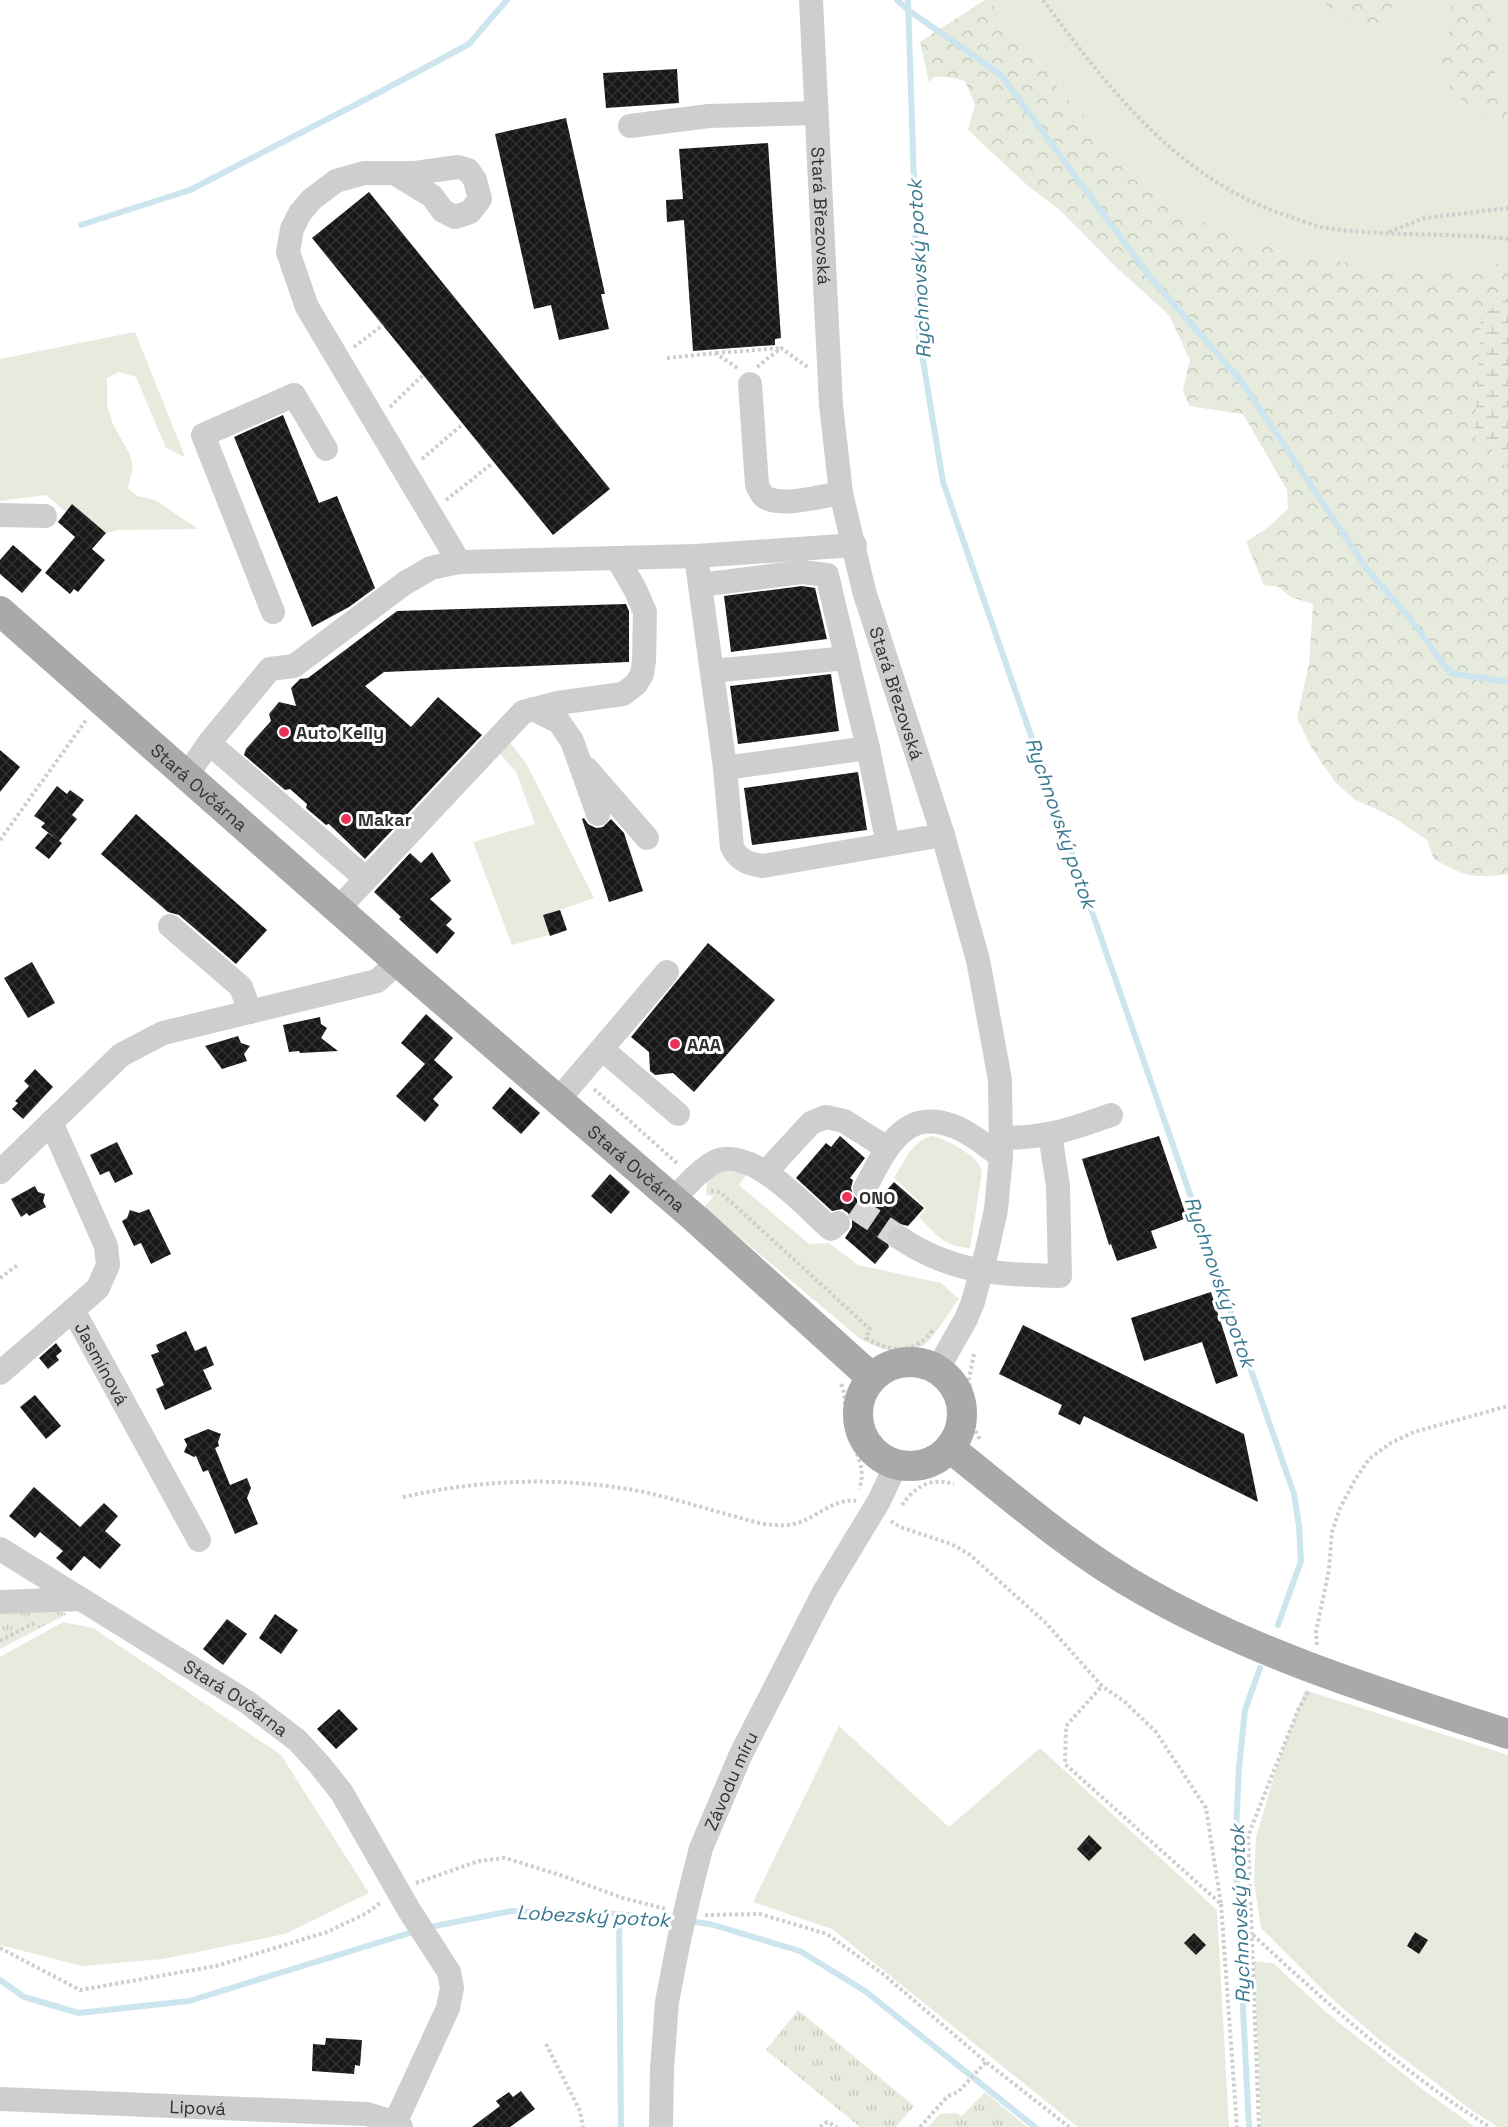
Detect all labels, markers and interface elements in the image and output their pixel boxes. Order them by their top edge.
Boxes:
street label: Stará Březovská [807,146,837,285]
water label: Rychnovský potok [901,177,937,359]
street label: Stará Březovská [865,624,929,762]
place label: Auto Kelly [296,721,384,744]
marker: Auto Kelly [277,725,291,739]
water label: Rychnovský potok [1020,734,1103,914]
street label: Stará Ovčárna [146,738,253,836]
place label: Makar [358,808,412,831]
marker: Makar [339,812,353,826]
place label: AAA [687,1033,722,1056]
marker: AAA [668,1037,682,1051]
street label: Stará Ovčárna [583,1119,690,1216]
place label: ONO [859,1186,895,1209]
marker: ONO [840,1190,854,1204]
water label: Rychnovský potok [1179,1193,1262,1373]
street label: Jasmínová [70,1318,134,1409]
street label: Stará Ovčárna [179,1654,293,1741]
street label: Závodu míru [699,1727,762,1833]
water label: Rychnovský potok [1224,1822,1256,2004]
water label: Lobezský potok [516,1899,673,1933]
street label: Lipová [169,2094,226,2120]

